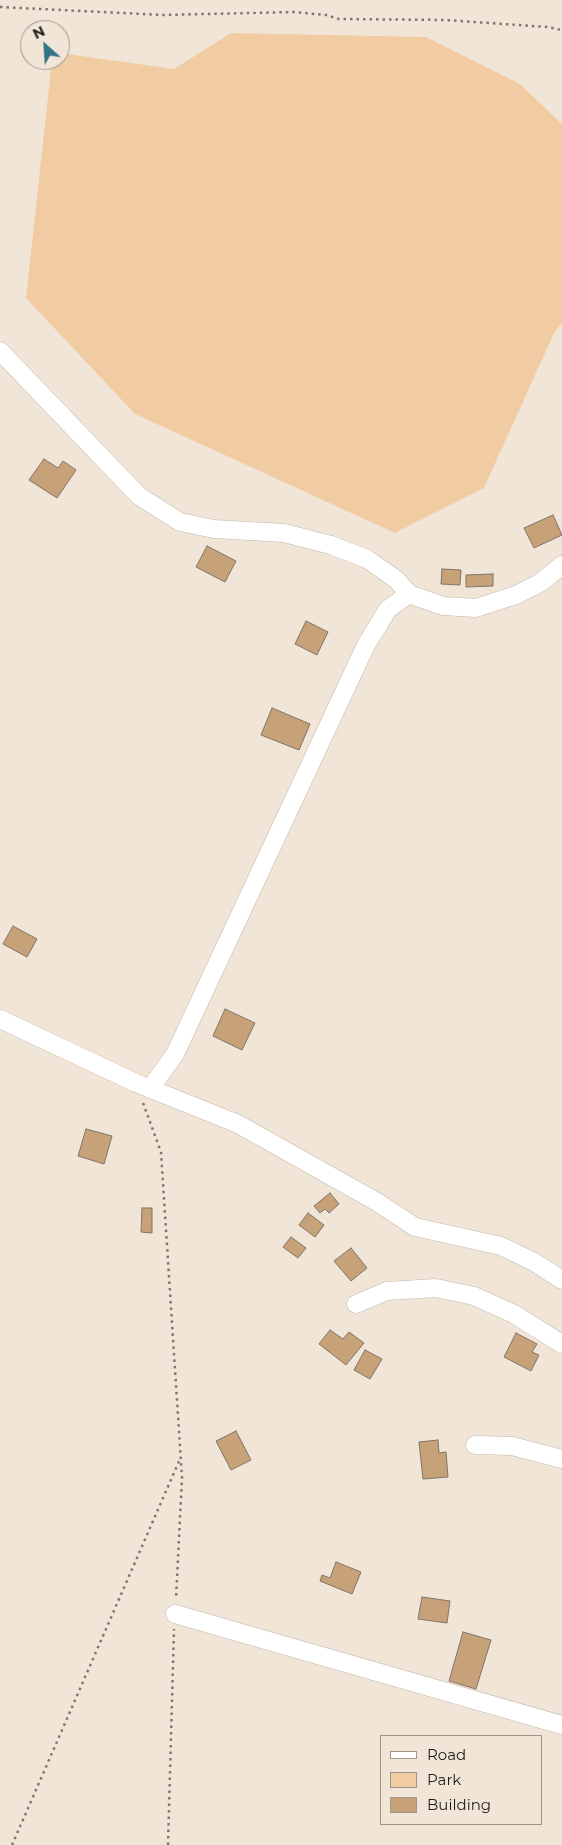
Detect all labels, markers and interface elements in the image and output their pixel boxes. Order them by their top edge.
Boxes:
north arrow [20,20,70,70]
text: N [30,22,48,43]
legend [380,1735,542,1825]
text: Road [427,1745,466,1764]
text: Park [427,1770,461,1789]
text: Building [427,1795,491,1814]

